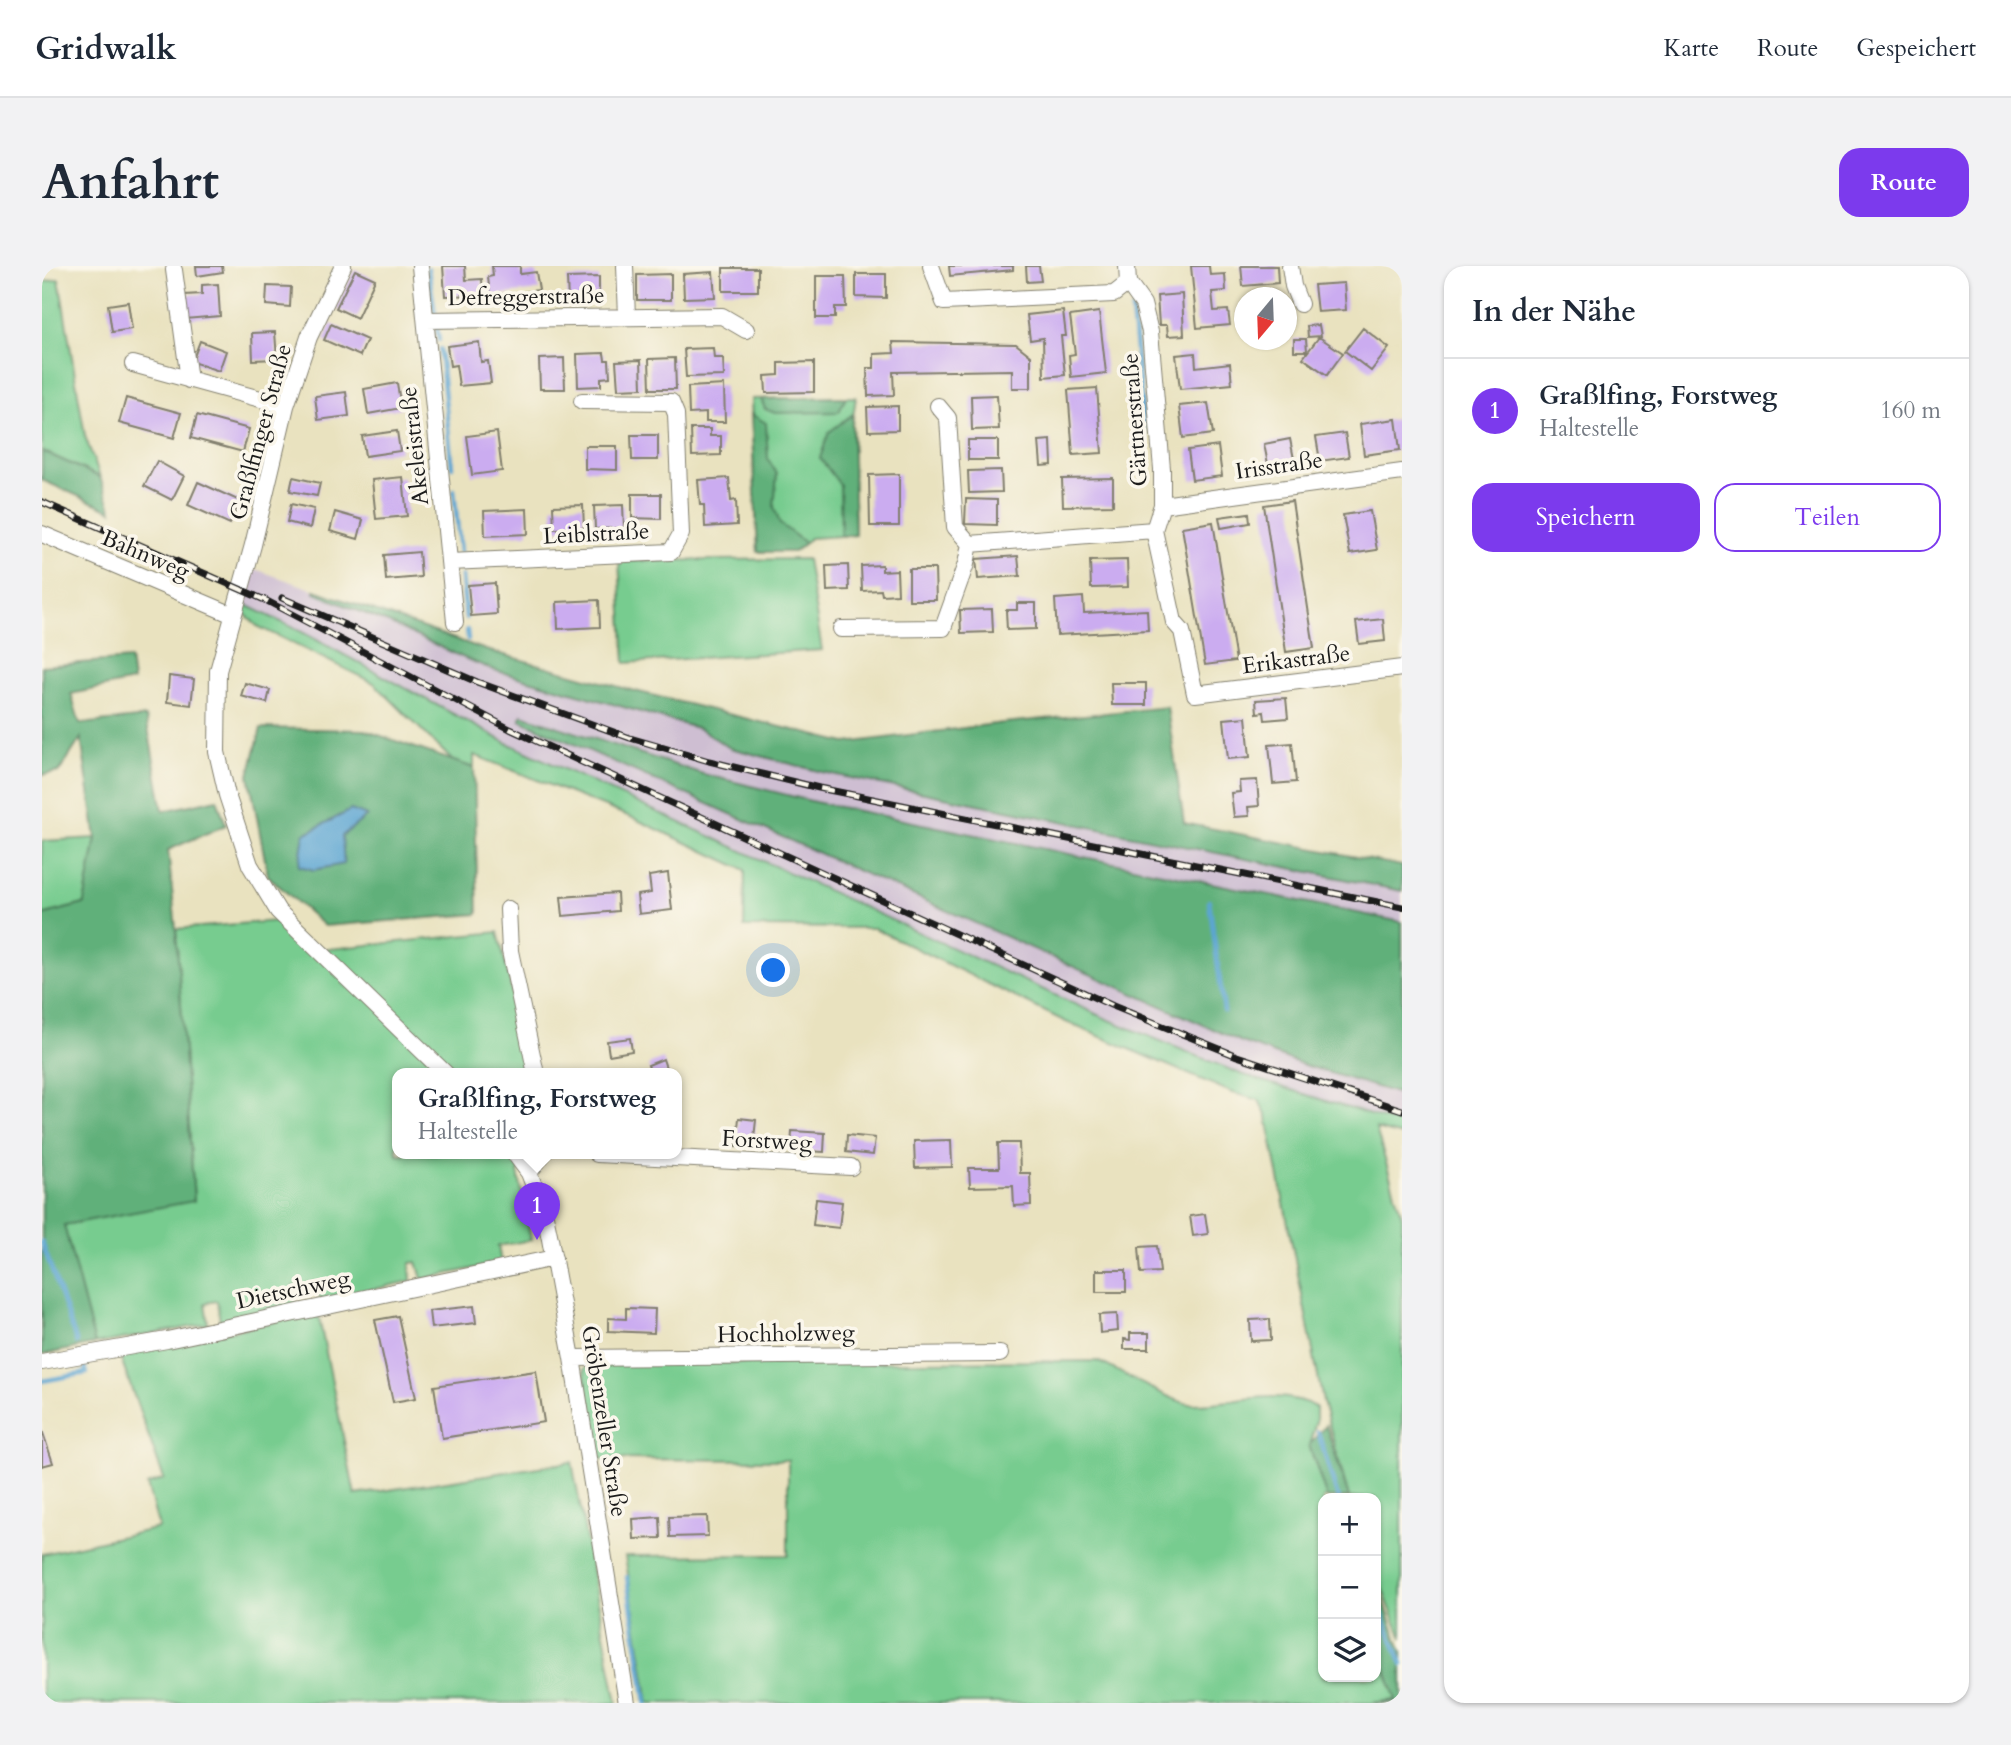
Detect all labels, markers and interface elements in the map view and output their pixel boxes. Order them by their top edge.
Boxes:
text: Gridwalk [35,26,177,71]
text: Karte [1664,32,1719,65]
text: Route [1757,32,1818,65]
text: Gespeichert [1856,32,1976,65]
button: Route [1839,148,1969,217]
text: Anfahrt [42,149,219,216]
street label: Defreggerstraße [447,280,605,313]
north arrow [1234,287,1297,350]
text: In der Nähe [1472,291,1636,332]
street label: Graßlfinger Straße [222,341,299,524]
street label: Gärtnerstraße [1114,352,1155,488]
text: Graßlfing, Forstweg [1539,378,1777,413]
street label: Akeleistraße [393,385,436,507]
text: 1 [1489,395,1501,426]
text: 160 m [1880,395,1941,426]
text: Haltestelle [1539,413,1639,444]
street label: Irisstraße [1233,444,1325,487]
button: Speichern [1472,483,1700,552]
button: Teilen [1714,483,1941,552]
street label: Leiblstraße [542,515,650,552]
street label: Bahnweg [97,522,195,587]
street label: Erikastraße [1240,637,1352,682]
your location [756,953,790,987]
popup [392,1068,682,1159]
text: Graßlfing, Forstweg [418,1081,656,1116]
text: Haltestelle [418,1116,518,1147]
street label: Forstweg [721,1123,813,1158]
pin: 1 [514,1182,560,1240]
street label: Dietschweg [233,1262,353,1317]
street label: Hochholzweg [717,1317,855,1350]
street label: Gröbenzeller Straße [574,1323,635,1519]
map controls [1318,1493,1381,1682]
button: + [1318,1493,1381,1556]
button: − [1318,1556,1381,1619]
button: layers [1318,1619,1381,1682]

